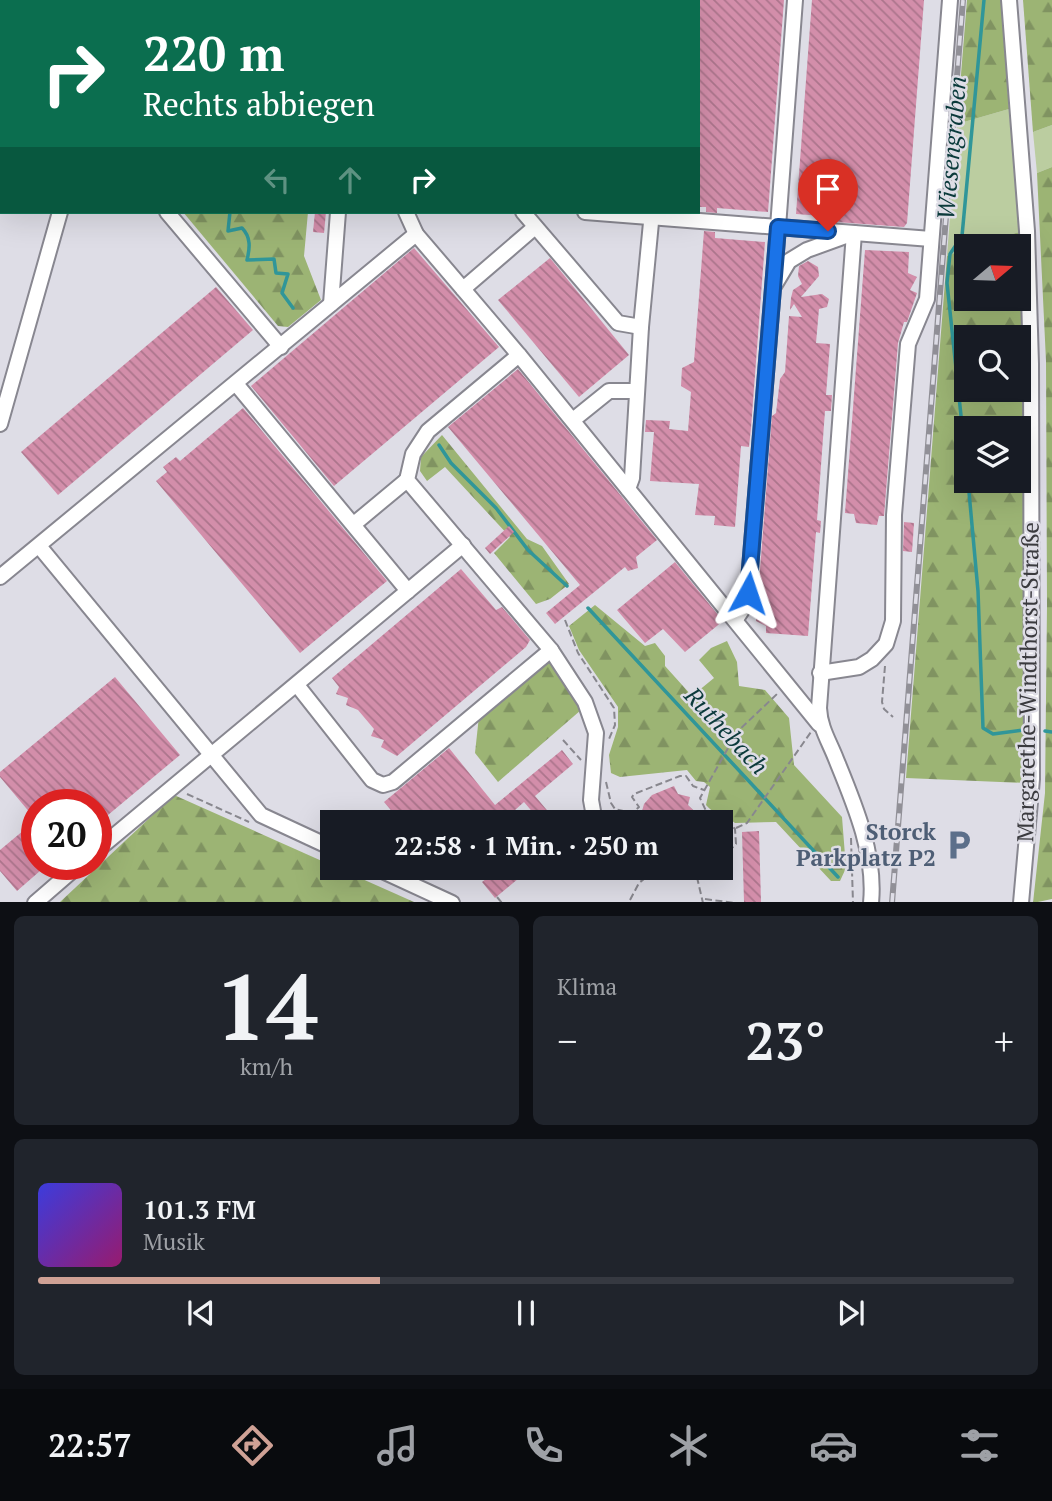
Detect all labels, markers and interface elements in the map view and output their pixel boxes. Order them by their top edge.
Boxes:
text: 220 m [143,20,285,85]
icon: right [28,28,119,119]
water label: Wiesengraben [929,75,973,221]
text: Rechts abbiegen [143,83,375,125]
pin [798,159,858,231]
icon: left [258,161,296,199]
icon: ahead [331,161,369,199]
icon: right [404,161,442,199]
icon: arrive [809,170,847,208]
north arrow [954,234,1031,312]
map controls [954,234,1031,493]
button: search [954,325,1031,402]
button: layers [954,416,1031,493]
street label: Margarethe-Windthorst-Straße [1009,522,1046,842]
position arrow [711,556,785,630]
water label: Ruthebach [677,679,776,781]
speed limit sign: 20 [21,789,112,880]
place label: Storck Parkplatz P2 [796,816,937,873]
text: 22:58 · 1 Min. · 250 m [394,828,659,862]
parking icon: Storck Parkplatz P2 [942,828,976,862]
text: 14 [215,945,318,1066]
text: Klima [557,971,617,1002]
text: 23° [745,1006,826,1075]
text: − [557,1016,577,1066]
text: + [994,1016,1014,1066]
text: km/h [240,1051,293,1082]
text: 101.3 FM [143,1192,256,1226]
text: Musik [143,1226,205,1257]
icon: previous [182,1294,220,1332]
icon: pause [507,1294,545,1332]
icon: next [832,1294,870,1332]
icon: directions [228,1421,277,1470]
icon: music [373,1421,422,1470]
icon: phone [519,1421,568,1470]
icon: climate [664,1421,713,1470]
icon: car [809,1421,858,1470]
icon: filters [955,1421,1004,1470]
text: 22:57 [48,1424,131,1466]

